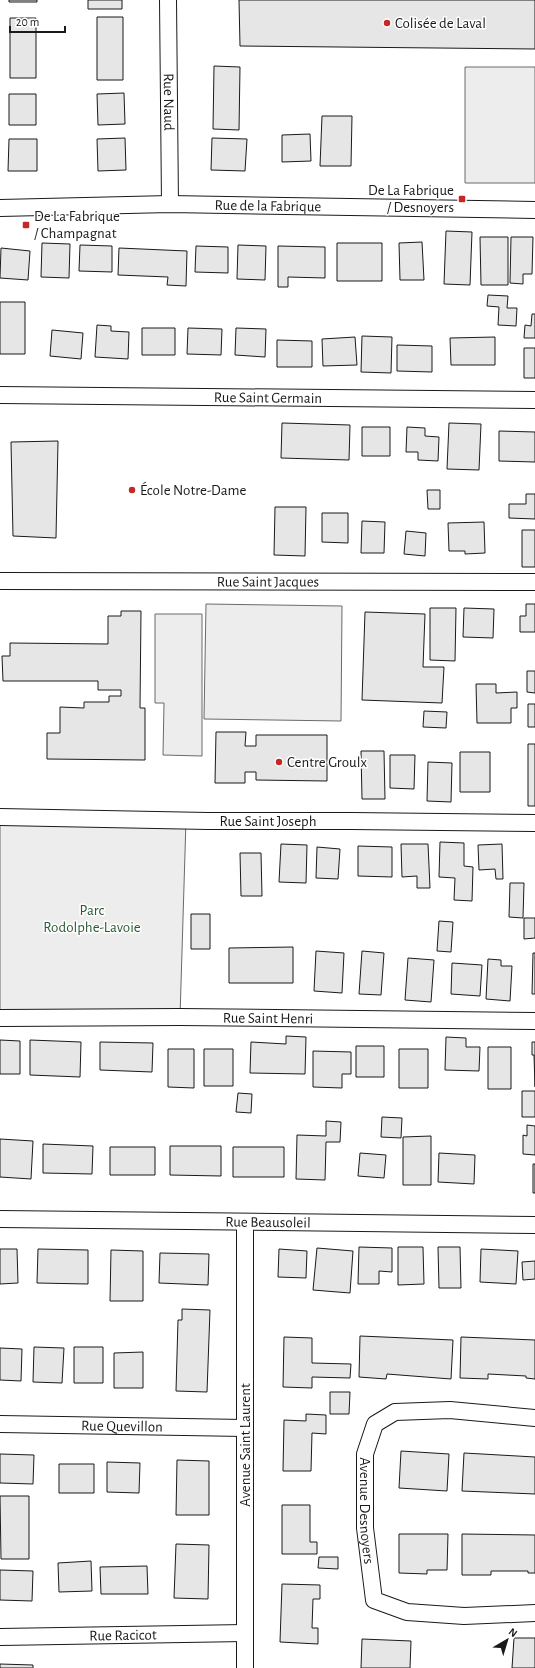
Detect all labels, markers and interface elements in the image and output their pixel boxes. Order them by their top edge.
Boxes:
scale bar [10,8,65,34]
text: 20 m [16,16,39,28]
place label: Colisée de Laval [395,16,486,31]
marker: Colisée de Laval [382,18,392,28]
street label: Rue Naud [161,73,176,131]
place label: De La Fabrique / Desnoyers [368,183,454,215]
marker: De La Fabrique / Desnoyers [457,194,467,204]
street label: Rue de la Fabrique [214,198,321,214]
place label: De La Fabrique / Champagnat [34,209,120,241]
marker: De La Fabrique / Champagnat [21,220,31,230]
street label: Rue Saint Germain [214,390,322,406]
place label: École Notre-Dame [140,481,247,498]
marker: École Notre-Dame [127,485,137,495]
street label: Rue Saint Jacques [217,574,319,590]
place label: Centre Groulx [287,755,367,770]
marker: Centre Groulx [274,757,284,767]
street label: Rue Saint Joseph [219,814,317,829]
park label: Parc Rodolphe-Lavoie [43,903,141,935]
street label: Rue Saint Henri [223,1010,313,1027]
street label: Rue Beausoleil [225,1215,311,1230]
street label: Avenue Saint Laurent [238,1383,253,1507]
street label: Rue Quevillon [81,1418,163,1435]
street label: Avenue Desnoyers [357,1457,376,1565]
north arrow [487,1620,527,1660]
text: N [506,1626,519,1639]
street label: Rue Racicot [89,1627,157,1644]

